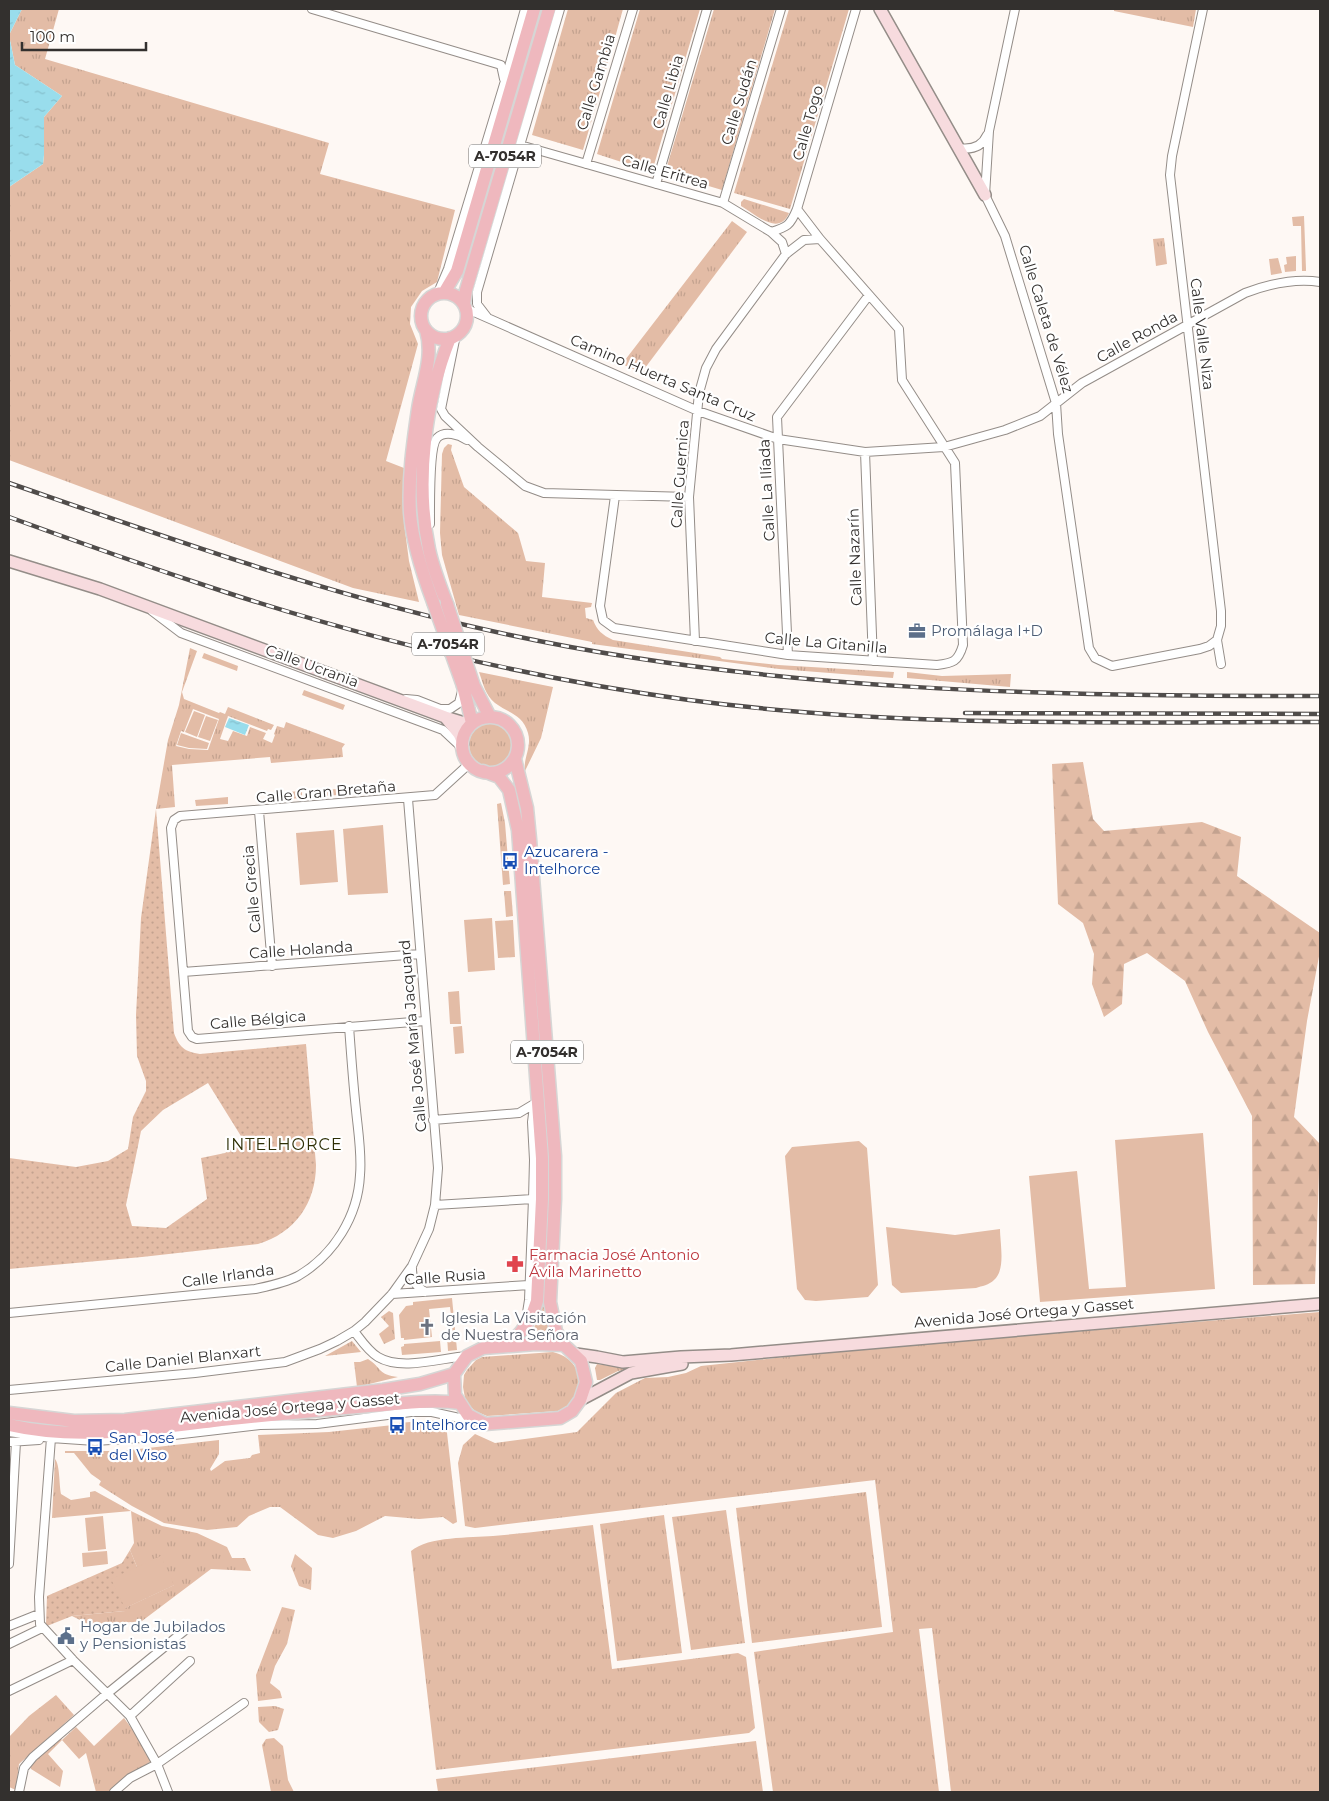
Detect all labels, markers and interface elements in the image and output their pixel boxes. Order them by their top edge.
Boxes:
scale bar [22,20,146,52]
text: 100 m [30,27,75,46]
street label: Calle Gambia [572,31,619,132]
street label: Calle Libia [648,53,687,131]
street label: Calle Sudán [716,57,761,147]
street label: Calle Togo [788,83,827,163]
road number: A-7054R [469,144,541,168]
street label: Calle Eritrea [619,150,711,193]
street label: Calle Caleta de Vélez [1015,242,1078,396]
street label: Calle Valle Niza [1186,277,1219,391]
street label: Calle Ronda [1093,306,1181,367]
street label: Camino Huerta Santa Cruz [567,330,759,426]
street label: Calle Guernica [666,419,693,529]
street label: Calle La Ilíada [754,438,779,542]
street label: Calle Nazarín [843,508,866,606]
office icon: Promálaga I+D [907,621,927,641]
place label: Promálaga I+D [931,621,1043,640]
street label: Calle La Gitanilla [764,628,888,657]
road number: A-7054R [412,633,484,656]
street label: Calle Ucrania [263,640,361,691]
street label: Calle Gran Bretaña [255,776,397,807]
place label: Azucarera - Intelhorce [524,842,609,878]
street label: Calle Grecia [238,844,265,934]
bus stop icon: Azucarera - Intelhorce [500,851,520,871]
street label: Calle Holanda [248,936,354,963]
street label: Calle José María Jacquard [395,939,430,1133]
street label: Calle Bélgica [209,1006,307,1033]
road number: A-7054R [511,1040,583,1064]
district label: INTELHORCE [225,1135,343,1154]
place label: Farmacia José Antonio Ávila Marinetto [529,1245,700,1281]
pharmacy icon: Farmacia José Antonio Ávila Marinetto [505,1254,525,1274]
street label: Calle Irlanda [181,1260,275,1291]
street label: Calle Rusia [404,1264,486,1289]
street label: Avenida José Ortega y Gasset [913,1293,1135,1332]
place label: Iglesia La Visitación de Nuestra Señora [441,1308,587,1344]
church icon: Iglesia La Visitación de Nuestra Señora [417,1317,437,1337]
street label: Calle Daniel Blanxart [104,1341,262,1376]
street label: Avenida José Ortega y Gasset [179,1388,401,1427]
bus stop icon: Intelhorce [387,1415,407,1435]
place label: Intelhorce [411,1415,487,1434]
place label: San José del Viso [109,1428,174,1464]
bus stop icon: San José del Viso [85,1437,105,1457]
place label: Hogar de Jubilados y Pensionistas [79,1617,225,1653]
public building icon: Hogar de Jubilados y Pensionistas [56,1626,76,1646]

